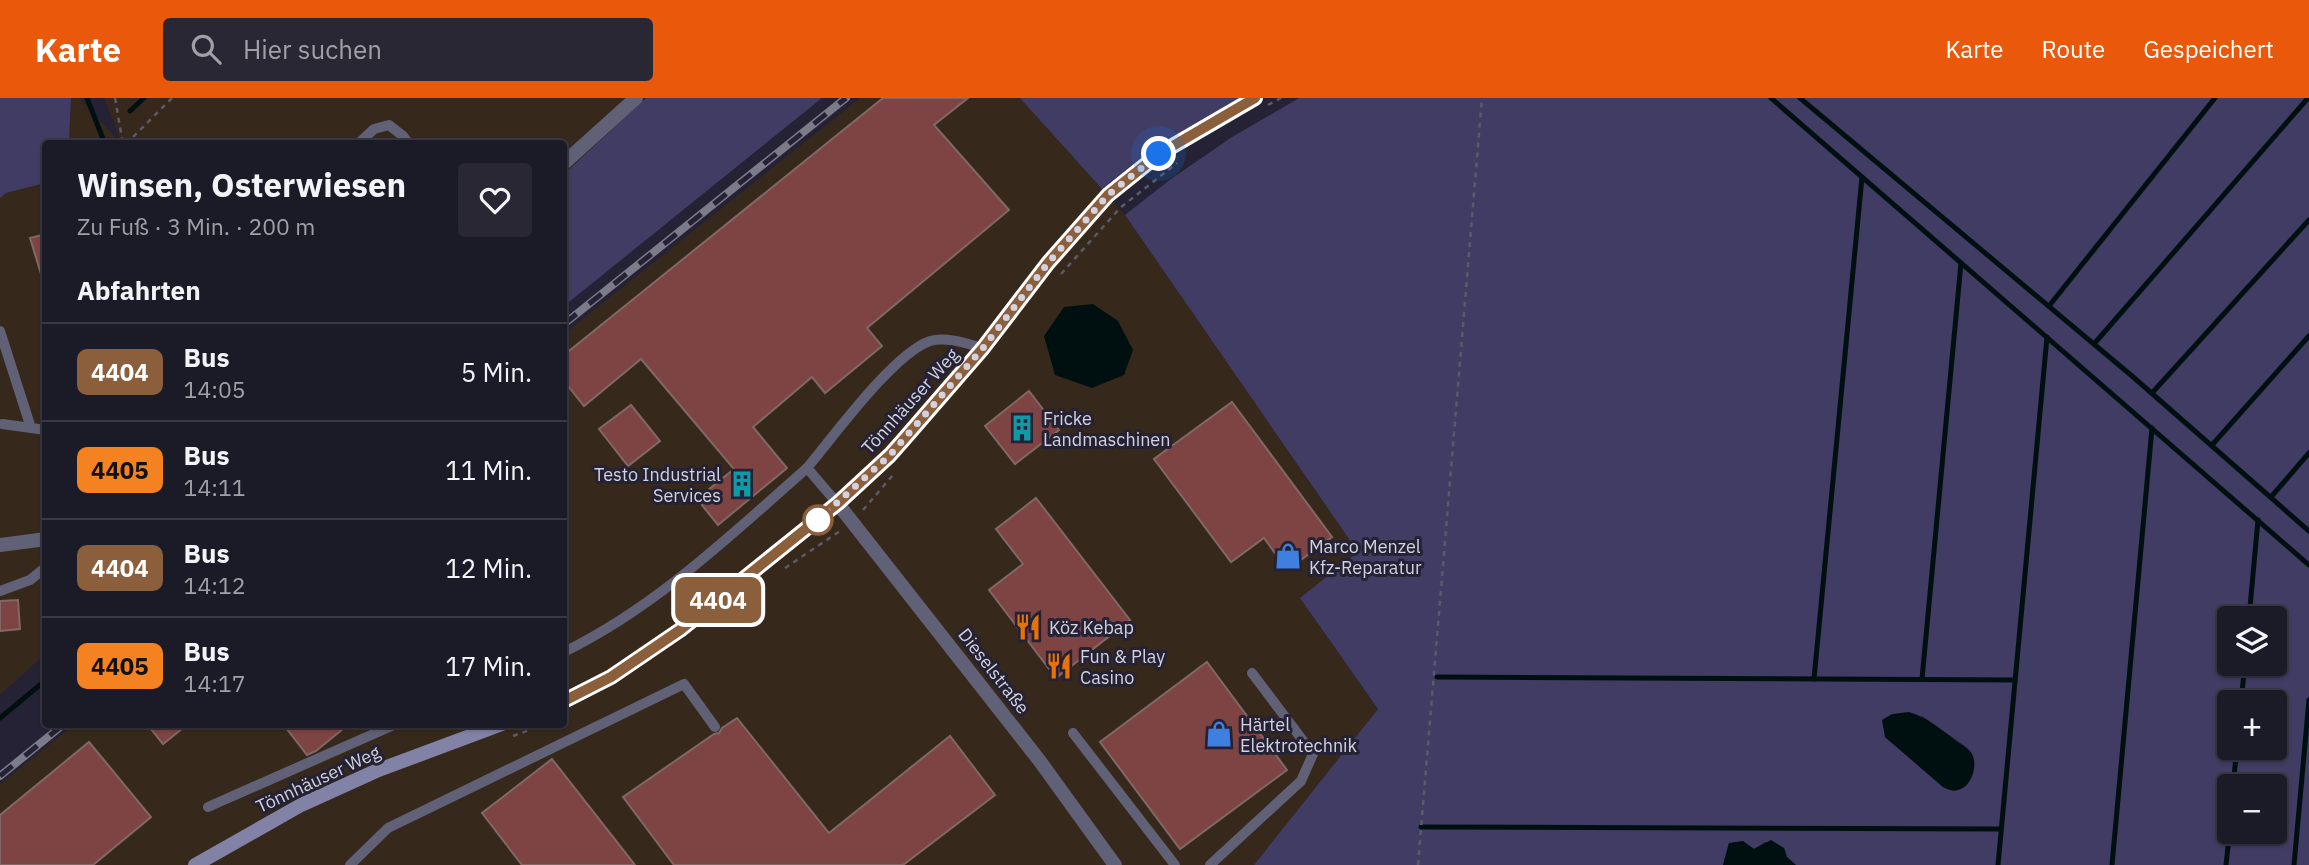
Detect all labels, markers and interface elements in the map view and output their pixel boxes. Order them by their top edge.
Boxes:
search box [163,18,653,81]
text: Karte [35,28,121,71]
icon: search [187,30,225,68]
text: Hier suchen [243,32,382,66]
text: Karte [1945,33,2004,65]
text: Route [2042,33,2105,65]
text: Gespeichert [2143,33,2274,65]
your location [1141,136,1176,171]
text: Winsen, Osterwiesen [77,163,406,206]
button: heart [458,163,532,237]
text: Zu Fuß · 3 Min. · 200 m [77,211,315,241]
text: Abfahrten [77,273,201,307]
text: Bus [184,340,230,374]
street label: Tönnhäuser Weg [856,343,964,459]
text: 5 Min. [461,355,532,389]
text: 4404 [91,356,149,388]
text: 14:05 [184,374,246,404]
place label: Fricke Landmaschinen [1043,407,1170,451]
building icon: Fricke Landmaschinen [1007,413,1037,443]
text: Bus [184,438,230,472]
text: 11 Min. [445,453,532,487]
text: 4405 [91,454,149,486]
place label: Testo Industrial Services [594,463,721,507]
building icon: Testo Industrial Services [727,469,757,499]
text: 14:11 [184,472,246,502]
unlabelled marker [803,505,833,535]
place label: Marco Menzel Kfz-Reparatur [1309,535,1422,579]
text: Bus [184,536,230,570]
shop icon: Marco Menzel Kfz-Reparatur [1273,541,1303,571]
text: 12 Min. [445,551,532,585]
text: 4404 [91,552,149,584]
text: 14:12 [184,570,246,600]
line badge: 4404 [669,577,767,623]
text: 4404 [689,584,747,616]
map controls [2217,606,2287,844]
button: layers [2217,606,2287,676]
restaurant icon: Köz Kebap [1013,612,1043,642]
place label: Köz Kebap [1049,616,1134,639]
street label: Dieselstraße [953,624,1035,719]
text: Bus [184,634,230,668]
place label: Fun & Play Casino [1080,645,1165,689]
text: 17 Min. [445,649,532,683]
text: 4405 [91,650,149,682]
restaurant icon: Fun & Play Casino [1044,651,1074,681]
text: 14:17 [184,668,246,698]
button: + [2217,690,2287,760]
place label: Härtel Elektrotechnik [1240,713,1358,757]
shop icon: Härtel Elektrotechnik [1204,719,1234,749]
street label: Tönnhäuser Weg [252,740,384,818]
button: − [2217,774,2287,844]

